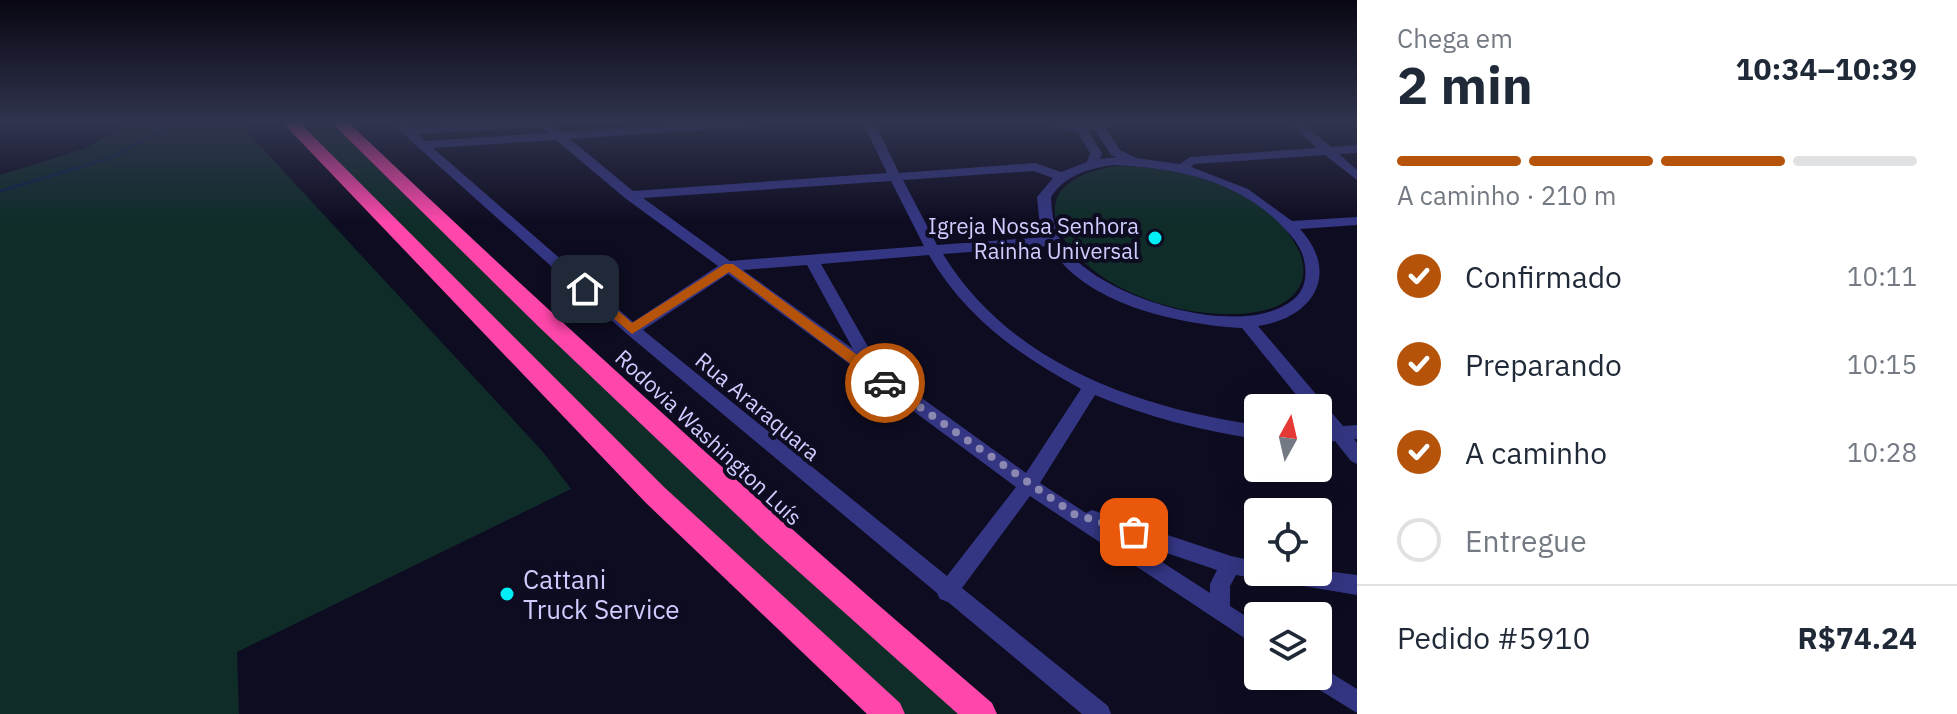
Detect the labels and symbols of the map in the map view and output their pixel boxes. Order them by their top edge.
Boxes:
place label: Igreja Nossa Senhora Rainha Universal [928,211,1139,265]
marker: Igreja Nossa Senhora Rainha Universal [1146,229,1164,247]
pin [551,255,619,323]
street label: Rodovia Washington Luís [609,343,809,531]
courier [845,343,925,423]
street label: Rua Araraquara [690,345,826,467]
north arrow [1244,394,1332,482]
pin [1100,498,1168,566]
place label: Cattani Truck Service [523,562,680,626]
marker: Cattani Truck Service [498,585,516,603]

